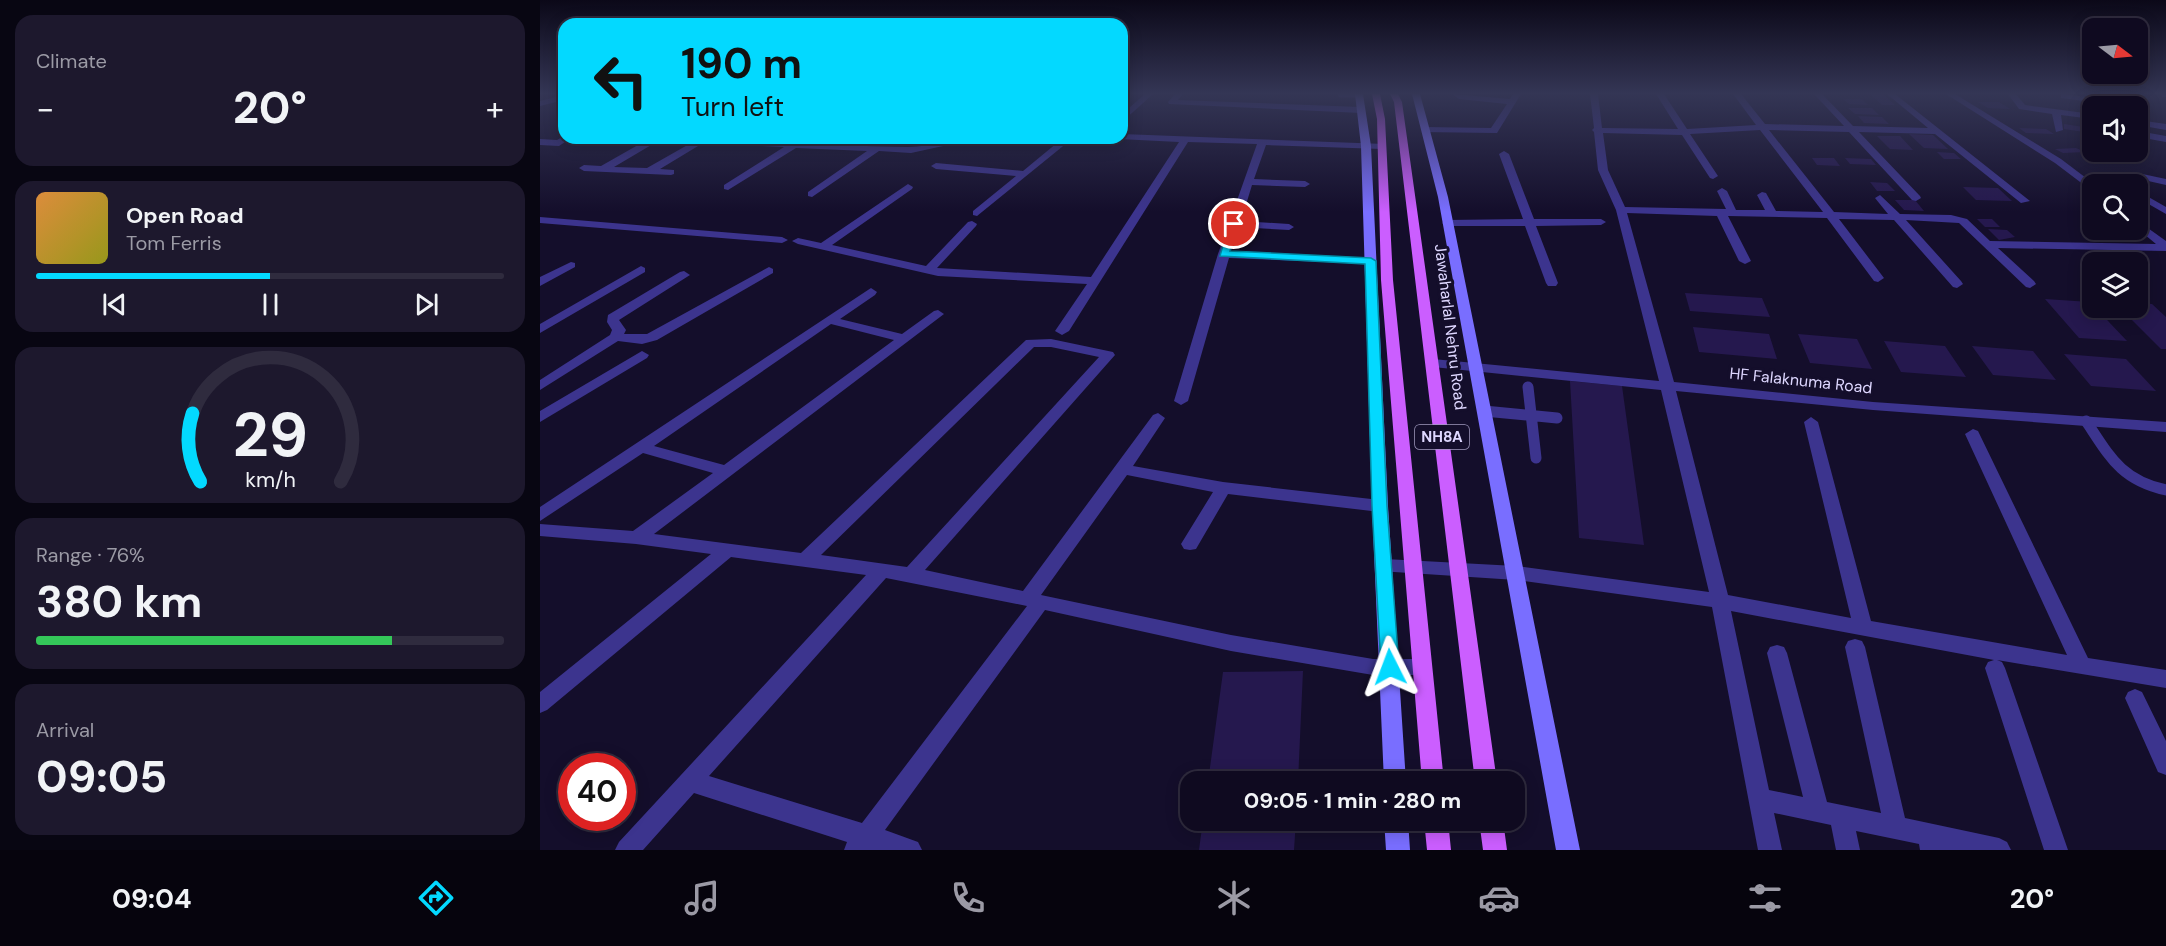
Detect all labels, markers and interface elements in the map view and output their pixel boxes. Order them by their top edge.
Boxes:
north arrow [2082,18,2148,84]
map controls [2082,18,2148,318]
text: 190 m [681,36,802,91]
icon: left [582,42,660,120]
text: Climate [36,48,107,74]
text: 20° [233,78,307,137]
text: − [36,87,54,130]
text: + [486,87,504,130]
text: Turn left [681,89,784,124]
button: sound [2082,96,2148,162]
button: search [2082,174,2148,240]
pin [1208,198,1259,249]
text: Open Road [126,201,244,230]
icon: arrive [1217,207,1250,240]
text: Tom Ferris [126,230,222,256]
street label: Jawaharlal Nehru Road [1430,243,1471,411]
button: layers [2082,252,2148,318]
icon: previous [98,288,131,321]
icon: pause [254,288,287,321]
icon: next [410,288,443,321]
street label: HF Falaknuma Road [1728,363,1873,398]
text: 29 [232,394,308,475]
road number: NH8A [1415,425,1469,449]
text: km/h [245,466,295,494]
text: Range · 76% [36,542,145,568]
text: 380 km [36,572,202,631]
position arrow [1358,635,1422,699]
text: Arrival [36,717,94,743]
text: 09:05 [36,747,167,806]
speed limit sign: 40 [558,753,636,831]
text: 09:05 · 1 min · 280 m [1244,786,1461,815]
icon: directions [415,877,457,919]
icon: music [681,877,723,919]
icon: phone [947,877,989,919]
icon: climate [1213,877,1255,919]
icon: car [1478,877,1520,919]
icon: filters [1744,877,1786,919]
text: 09:04 [112,881,191,916]
text: 20° [2010,881,2054,916]

